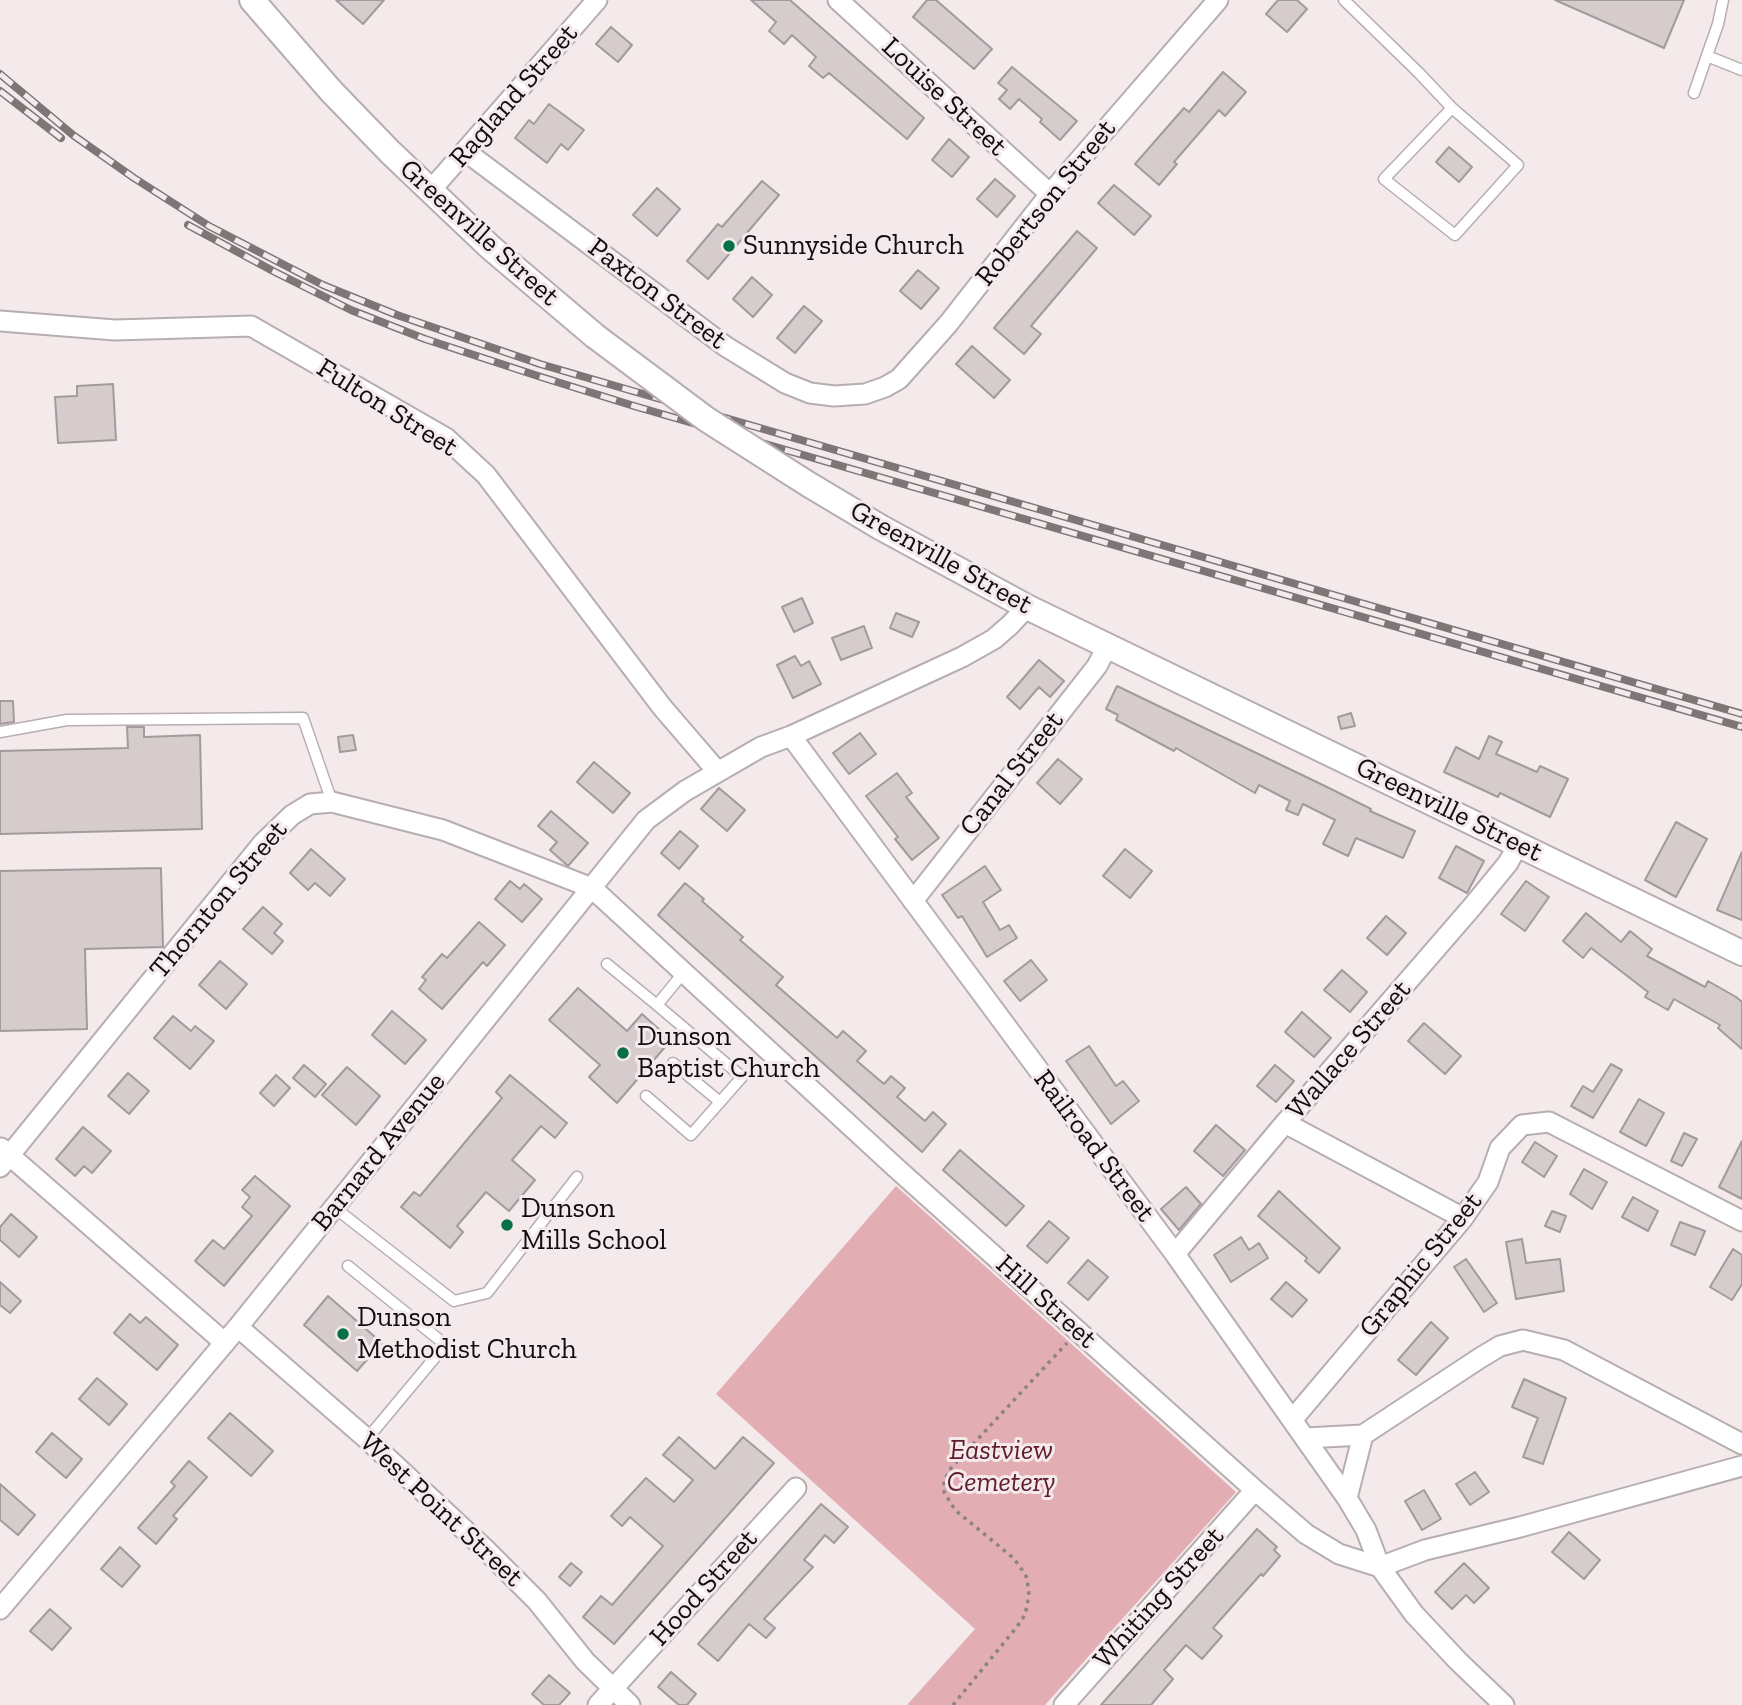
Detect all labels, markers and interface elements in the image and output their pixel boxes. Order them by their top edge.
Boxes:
street label: Ragland Street [443,18,585,174]
street label: Louise Street [874,31,1014,163]
street label: Robertson Street [969,113,1123,293]
street label: Greenville Street [392,153,566,313]
place label: Sunnyside Church [743,229,964,263]
street label: Paxton Street [581,231,733,357]
marker: Sunnyside Church [721,238,737,254]
street label: Fulton Street [310,351,464,465]
street label: Greenville Street [844,494,1038,622]
street label: Canal Street [953,705,1071,843]
street label: Greenville Street [1350,750,1548,870]
street label: Thornton Street [143,814,295,986]
street label: Wallace Street [1280,974,1418,1126]
place label: Dunson Baptist Church [637,1020,820,1086]
marker: Dunson Baptist Church [615,1045,631,1061]
street label: Railroad Street [1026,1064,1162,1228]
street label: Barnard Avenue [305,1066,453,1238]
street label: Graphic Street [1352,1186,1490,1344]
place label: Dunson Mills School [521,1192,667,1258]
marker: Dunson Mills School [499,1217,515,1233]
street label: Hill Street [989,1248,1103,1356]
place label: Dunson Methodist Church [357,1301,577,1367]
marker: Dunson Methodist Church [335,1326,351,1342]
street label: West Point Street [352,1426,530,1594]
park label: Eastview Cemetery [947,1434,1055,1500]
street label: Whiting Street [1086,1520,1232,1676]
street label: Hood Street [643,1523,765,1653]

